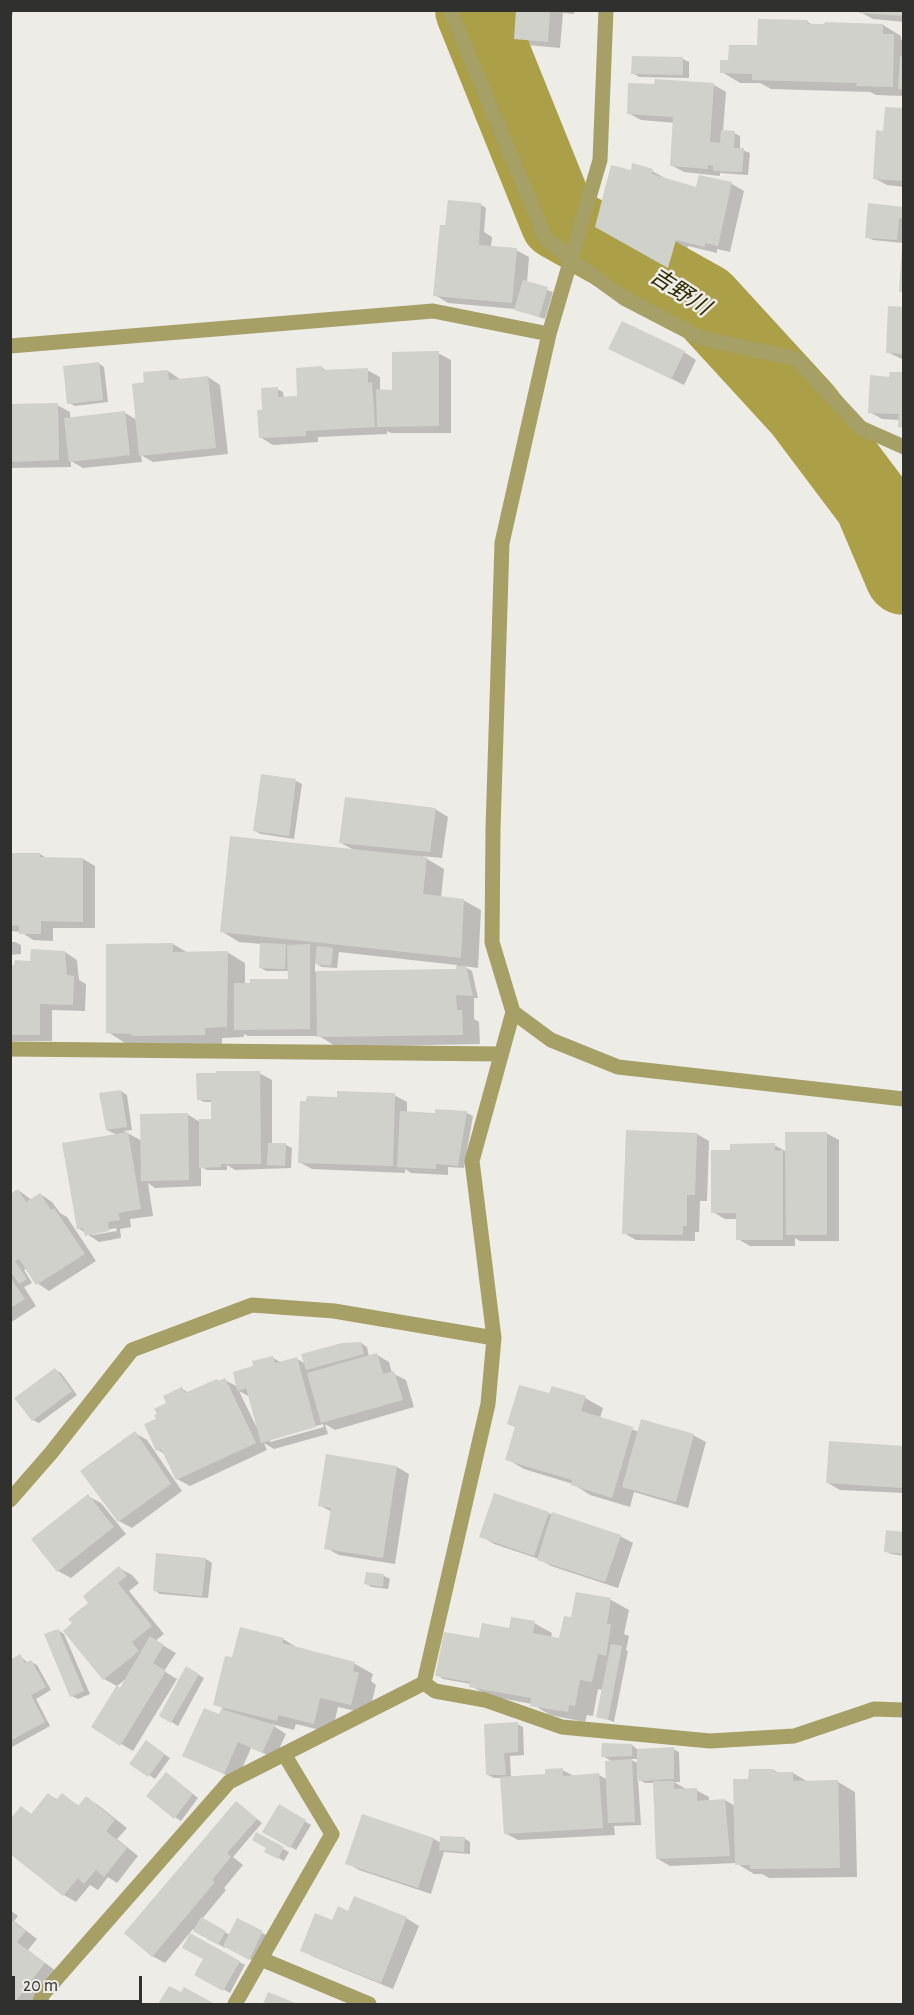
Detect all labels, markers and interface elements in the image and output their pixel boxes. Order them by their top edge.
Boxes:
water label: 吉野川 [645,263,715,321]
scale bar [15,1964,146,2002]
text: 20 m [23,1977,58,1995]

